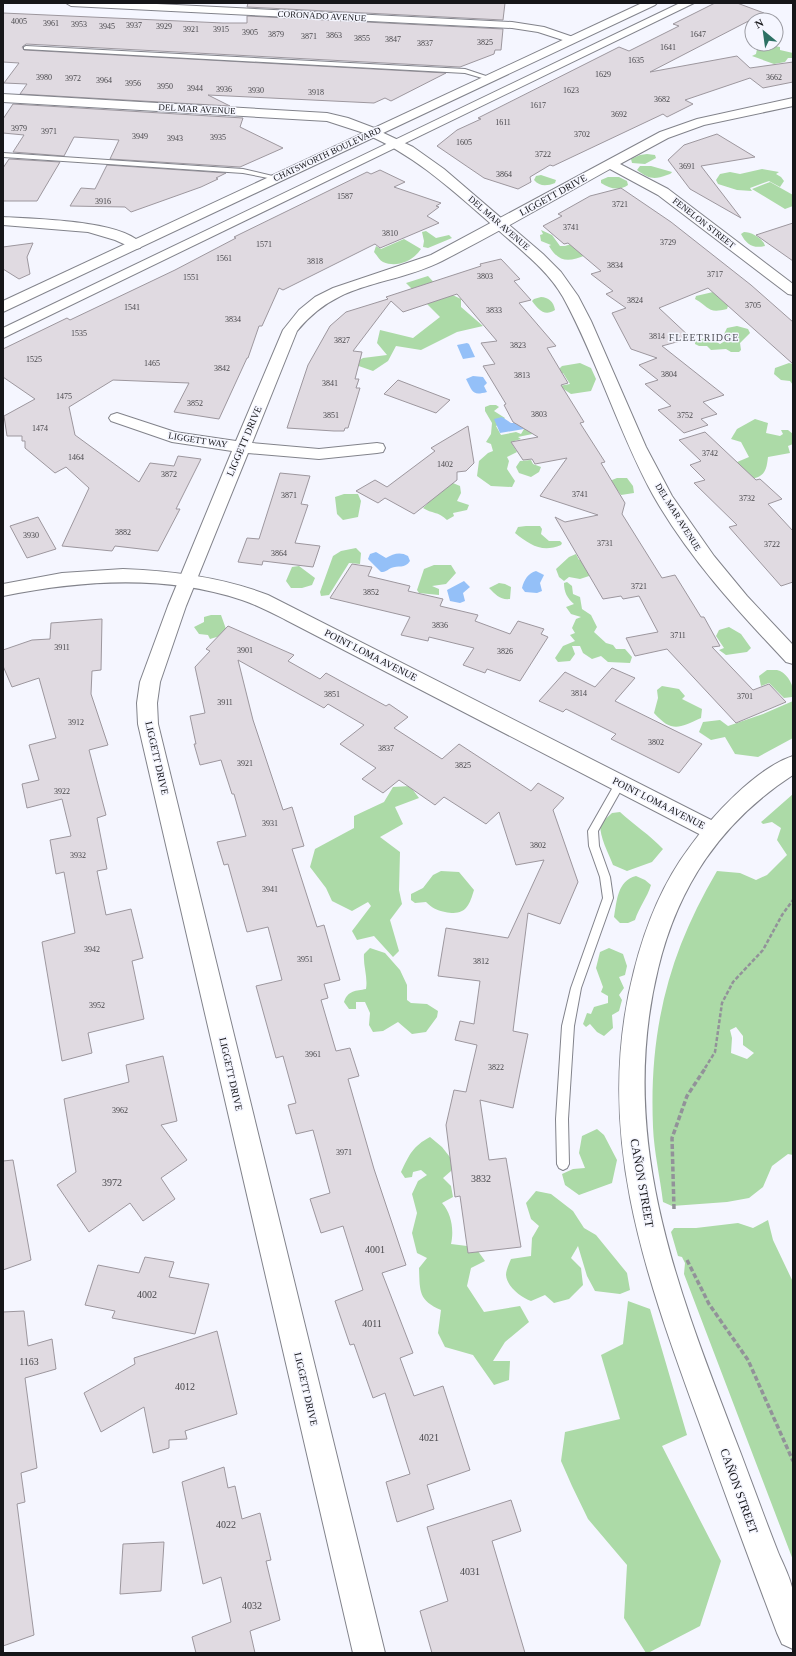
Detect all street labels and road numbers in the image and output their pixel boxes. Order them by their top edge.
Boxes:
street label: CORONADO AVENUE [278,9,367,23]
street label: DEL MAR AVENUE [158,102,236,116]
street label: CHATSWORTH BOULEVARD [272,124,383,183]
street label: LIGGETT DRIVE [518,172,588,218]
street label: DEL MAR AVENUE [466,194,532,253]
street label: FENELON STREET [671,196,738,251]
street label: LIGGETT DRIVE [224,404,264,478]
street label: LIGGETT WAY [168,430,229,450]
street label: DEL MAR AVENUE [653,481,703,553]
street label: POINT LOMA AVENUE [323,627,419,683]
street label: LIGGETT DRIVE [143,720,171,796]
street label: POINT LOMA AVENUE [611,775,707,831]
street label: LIGGETT DRIVE [217,1036,245,1112]
street label: CAÑON STREET [627,1138,657,1229]
street label: LIGGETT DRIVE [292,1351,320,1427]
street label: CAÑON STREET [717,1446,761,1536]

